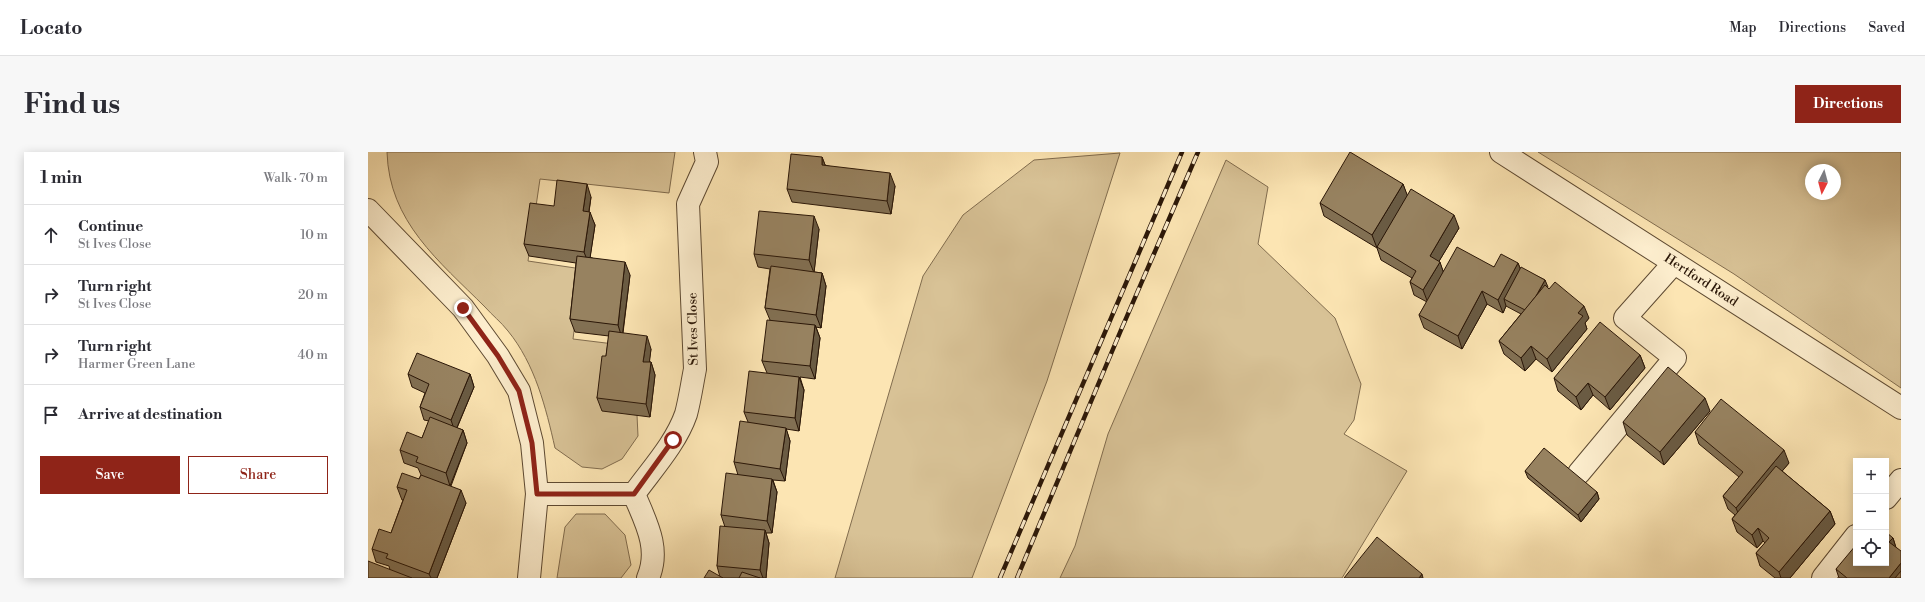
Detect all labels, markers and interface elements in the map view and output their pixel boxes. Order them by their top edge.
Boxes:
text: Locato [20,16,82,40]
text: Map [1729,19,1757,37]
text: Directions [1779,19,1846,37]
text: Saved [1868,19,1905,37]
button: Directions [1795,85,1901,123]
text: Find us [24,87,120,122]
north arrow [1805,164,1841,200]
text: 1 min [40,167,82,189]
text: Walk · 70 m [263,170,328,186]
text: Continue [78,217,143,236]
icon: ahead [40,224,62,246]
text: 10 m [300,227,328,243]
text: St Ives Close [78,236,151,252]
street label: Hertford Road [1661,250,1742,310]
text: Turn right [78,277,152,296]
icon: right [40,284,62,306]
text: 20 m [298,287,328,303]
street label: St Ives Close [684,292,702,366]
text: St Ives Close [78,296,151,312]
route end [454,299,472,317]
text: Turn right [78,337,152,356]
icon: right [40,344,62,366]
text: 40 m [298,347,328,363]
text: Harmer Green Lane [78,356,195,372]
icon: arrive [40,404,62,426]
text: Arrive at destination [78,405,222,424]
route start [664,431,682,449]
button: Save [40,456,180,494]
button: Share [188,456,328,494]
map controls [1853,458,1889,566]
button: + [1853,458,1889,494]
button: − [1853,494,1889,530]
button: locate [1853,530,1889,566]

